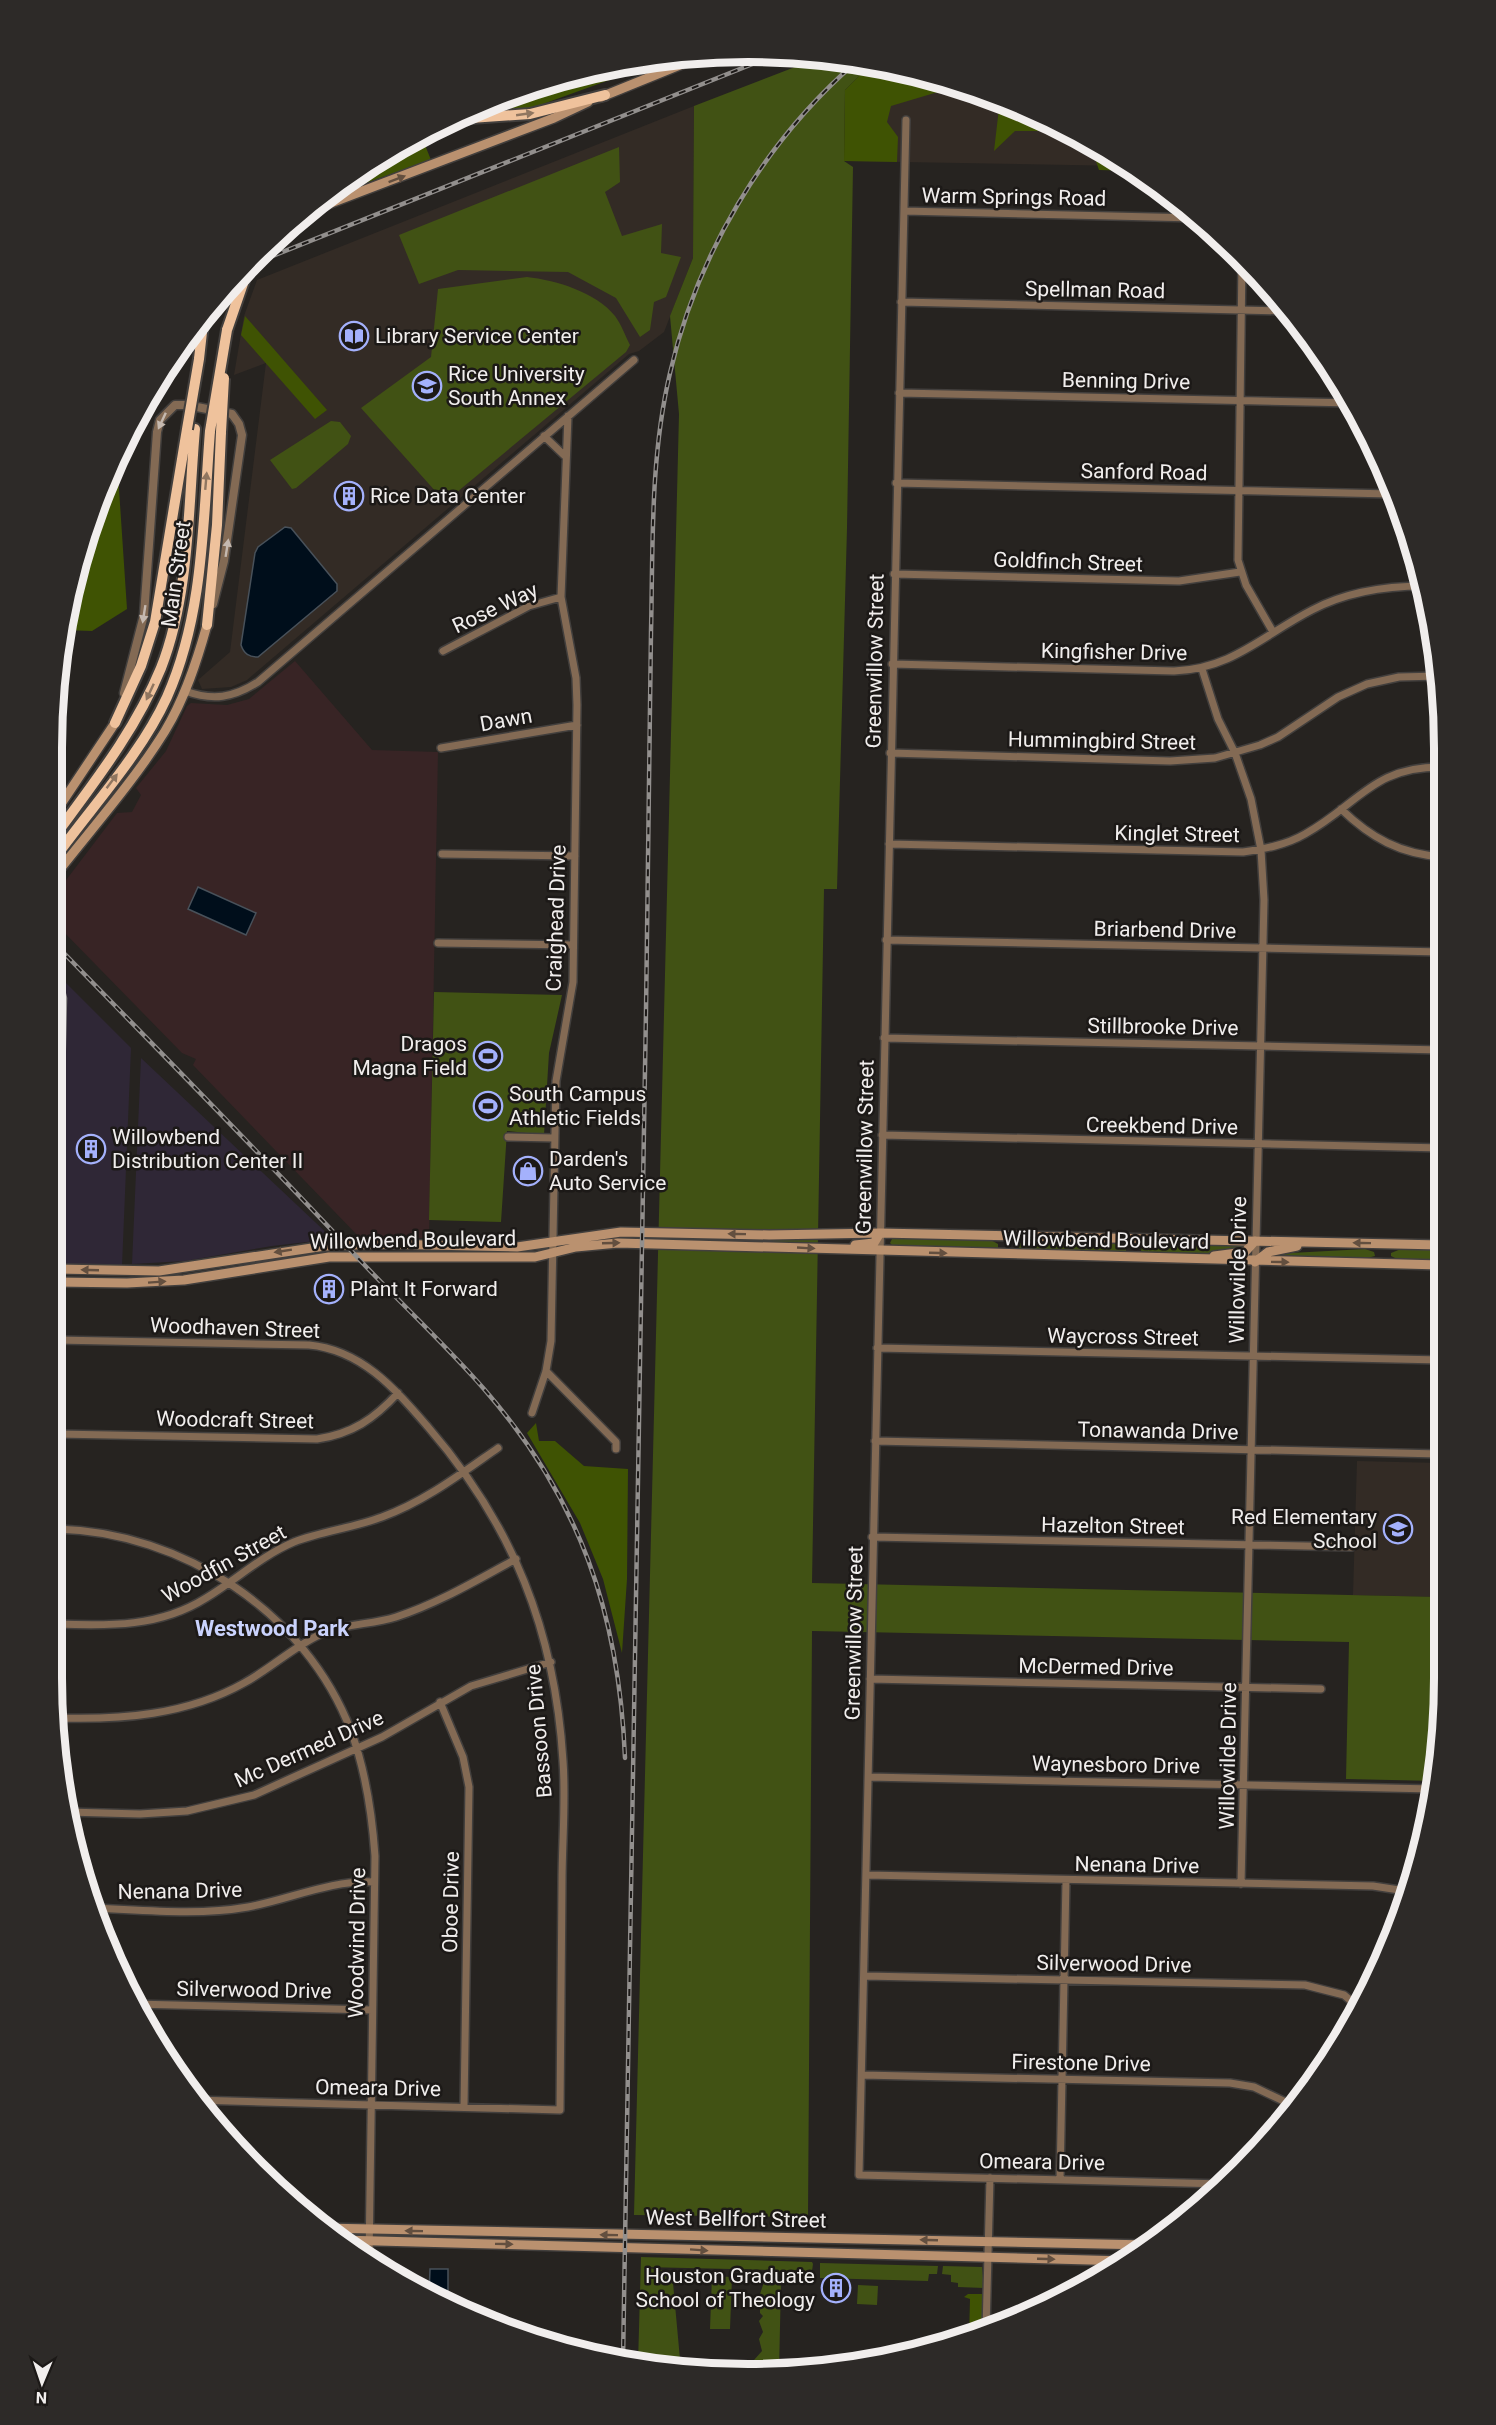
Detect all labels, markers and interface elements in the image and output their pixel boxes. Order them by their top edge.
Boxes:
one-way arrow [516,110,535,119]
one-way arrow [388,174,406,184]
street label: Warm Springs Road [922,183,1106,211]
street label: Spellman Road [1025,277,1165,303]
library icon: Library Service Center [338,320,370,352]
place label: Library Service Center [375,324,579,348]
place label: Rice University South Annex [448,362,585,410]
street label: Benning Drive [1062,368,1190,394]
school or university icon: Rice University South Annex [411,370,443,402]
one-way arrow [157,412,167,430]
street label: Sanford Road [1080,459,1208,485]
one-way arrow [201,471,211,490]
building icon: Rice Data Center [333,480,365,512]
place label: Rice Data Center [370,484,526,508]
street label: Main Street [157,519,195,629]
one-way arrow [222,538,231,557]
street label: Goldfinch Street [993,547,1143,577]
street label: Greenwillow Street [861,573,889,748]
street label: Rose Way [448,578,542,638]
one-way arrow [139,604,148,623]
street label: Kingfisher Drive [1041,639,1187,665]
one-way arrow [145,684,154,701]
street label: Dawn [478,704,534,736]
street label: Hummingbird Street [1008,727,1196,755]
one-way arrow [106,773,118,788]
street label: Kinglet Street [1114,821,1240,847]
street label: Craighead Drive [541,844,571,992]
street label: Briarbend Drive [1093,917,1237,943]
street label: Stillbrooke Drive [1087,1014,1239,1040]
place label: Dragos Magna Field [352,1032,467,1080]
sports icon: Dragos Magna Field [472,1040,504,1072]
street label: Greenwillow Street [851,1059,879,1234]
place label: South Campus Athletic Fields [509,1082,646,1130]
sports icon: South Campus Athletic Fields [472,1090,504,1122]
street label: Creekbend Drive [1086,1113,1238,1139]
place label: Willowbend Distribution Center II [112,1125,303,1173]
building icon: Willowbend Distribution Center II [75,1133,107,1165]
place label: Darden's Auto Service [549,1147,666,1195]
shop icon: Darden's Auto Service [512,1155,544,1187]
street label: Willowilde Drive [1225,1196,1251,1344]
street label: Willowbend Boulevard [310,1226,516,1254]
street label: Willowbend Boulevard [1003,1226,1209,1254]
one-way arrow [728,1229,747,1239]
one-way arrow [1352,1238,1371,1248]
one-way arrow [601,1239,620,1248]
one-way arrow [796,1243,815,1252]
one-way arrow [274,1247,293,1256]
one-way arrow [928,1248,947,1258]
one-way arrow [1270,1257,1289,1267]
one-way arrow [80,1265,99,1275]
building icon: Plant It Forward [313,1273,345,1305]
one-way arrow [148,1277,167,1286]
place label: Plant It Forward [350,1277,498,1301]
street label: Woodhaven Street [149,1313,321,1343]
street label: Waycross Street [1047,1324,1199,1350]
street label: Woodcraft Street [156,1407,314,1433]
street label: Tonawanda Drive [1077,1418,1239,1444]
place label: Red Elementary School [1231,1505,1377,1553]
street label: Hazelton Street [1041,1513,1185,1539]
school or university icon: Red Elementary School [1382,1513,1414,1545]
street label: Woodfin Street [158,1520,290,1608]
street label: Greenwillow Street [840,1545,868,1720]
district label: Westwood Park [195,1616,349,1641]
street label: McDermed Drive [1018,1654,1174,1680]
street label: Bassoon Drive [521,1663,557,1799]
street label: Willowilde Drive [1215,1682,1241,1830]
street label: Mc Dermed Drive [231,1705,387,1793]
street label: Waynesboro Drive [1032,1752,1200,1778]
street label: Oboe Drive [438,1851,464,1953]
street label: Nenana Drive [1075,1852,1199,1878]
street label: Woodwind Drive [344,1867,370,2019]
street label: Nenana Drive [118,1878,242,1904]
street label: Silverwood Drive [1036,1951,1192,1977]
street label: Silverwood Drive [176,1977,332,2003]
street label: Firestone Drive [1011,2050,1151,2076]
street label: Omeara Drive [315,2075,441,2101]
street label: Omeara Drive [979,2149,1105,2175]
street label: West Bellfort Street [645,2205,827,2233]
one-way arrow [404,2226,423,2235]
one-way arrow [599,2230,618,2240]
one-way arrow [920,2236,939,2245]
one-way arrow [494,2240,513,2249]
one-way arrow [689,2245,708,2255]
one-way arrow [1036,2254,1055,2264]
place label: Houston Graduate School of Theology [636,2264,815,2312]
building icon: Houston Graduate School of Theology [820,2272,852,2304]
north arrow [12,2353,72,2413]
text: N [36,2388,47,2407]

